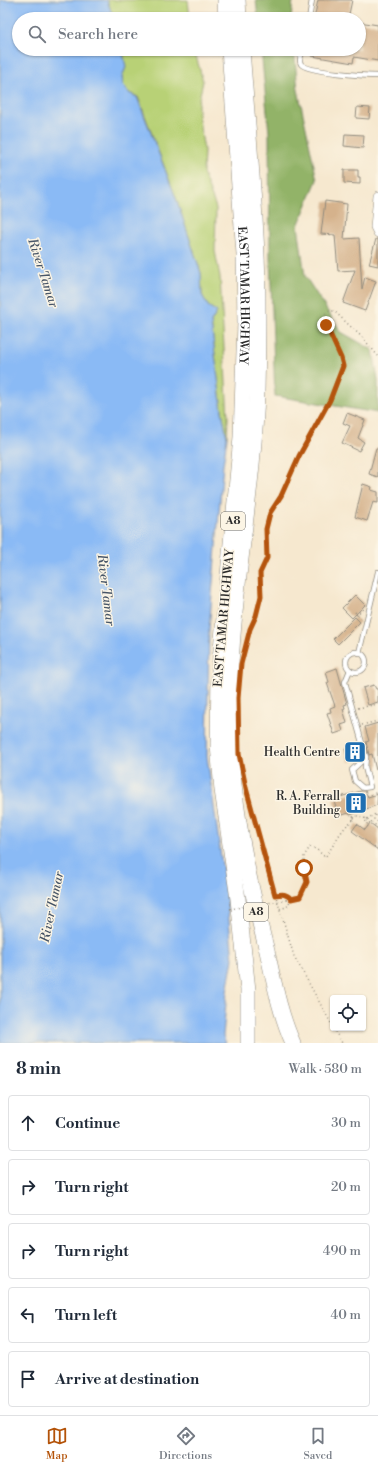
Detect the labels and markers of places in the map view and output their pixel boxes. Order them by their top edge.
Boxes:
building icon: Health Centre [342,739,368,765]
place label: Health Centre [264,745,340,760]
place label: R. A. Ferrall Building [276,789,341,818]
building icon: R. A. Ferrall Building [343,790,369,816]

